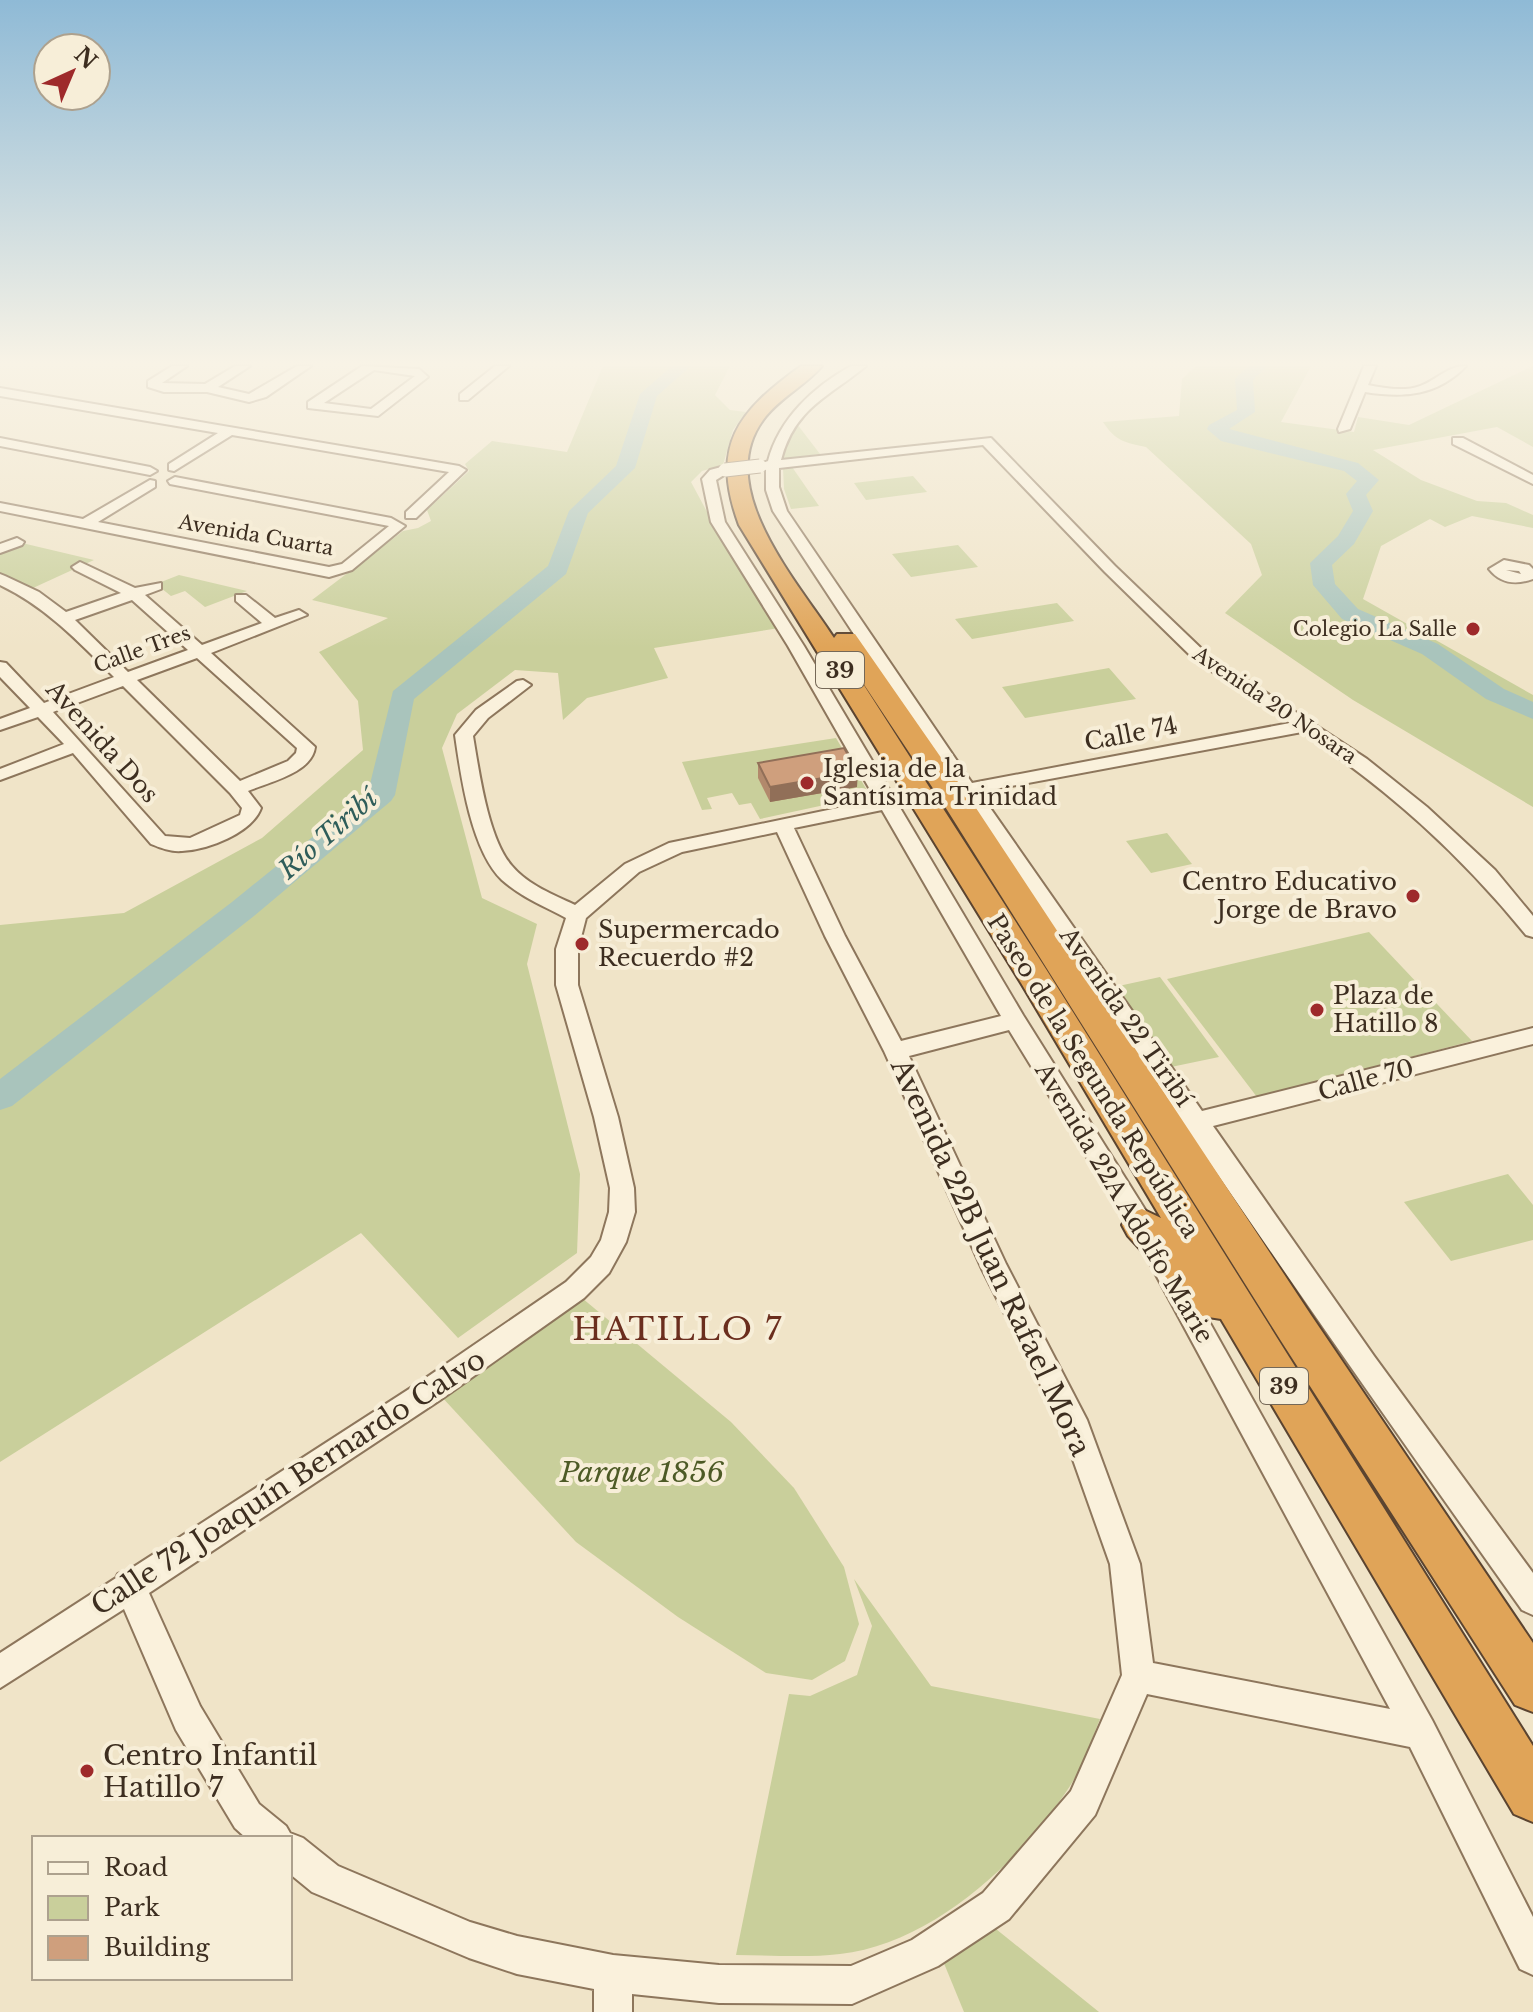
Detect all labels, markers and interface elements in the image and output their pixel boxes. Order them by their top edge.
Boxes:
north arrow [32,32,112,112]
text: N [69,41,103,75]
street label: Avenida Cuarta [176,509,336,561]
place label: Colegio La Salle [1293,617,1457,641]
street label: Calle Tres [90,620,194,678]
marker: Colegio La Salle [1464,620,1482,638]
street label: Avenida 20 Nosara [1188,641,1362,769]
road number: 39 [816,652,864,688]
street label: Avenida Dos [40,674,165,808]
street label: Calle 74 [1082,710,1180,757]
place label: Iglesia de la Santísima Trinidad [823,754,1057,811]
marker: Iglesia de la Santísima Trinidad [798,774,816,792]
water label: Río Tiribí [271,781,385,886]
place label: Centro Educativo Jorge de Bravo [1182,867,1397,924]
marker: Centro Educativo Jorge de Bravo [1404,887,1422,905]
street label: Paseo de la Segunda República [981,908,1206,1244]
place label: Supermercado Recuerdo #2 [598,915,780,972]
street label: Avenida 22 Tiribí [1053,921,1199,1112]
marker: Supermercado Recuerdo #2 [573,935,591,953]
place label: Plaza de Hatillo 8 [1333,981,1438,1038]
marker: Plaza de Hatillo 8 [1308,1001,1326,1019]
street label: Avenida 22B Juan Rafael Mora [882,1052,1098,1462]
street label: Calle 70 [1315,1053,1417,1106]
street label: Avenida 22A Adolfo Marie [1029,1057,1220,1348]
district label: HATILLO 7 [573,1309,783,1349]
street label: Calle 72 Joaquín Bernardo Calvo [84,1342,492,1623]
road number: 39 [1260,1368,1308,1404]
park label: Parque 1856 [559,1455,725,1490]
place label: Centro Infantil Hatillo 7 [103,1738,317,1805]
marker: Centro Infantil Hatillo 7 [78,1762,96,1780]
legend [32,1836,292,1980]
text: Road [104,1853,168,1882]
text: Park [104,1893,160,1922]
text: Building [104,1933,210,1962]

